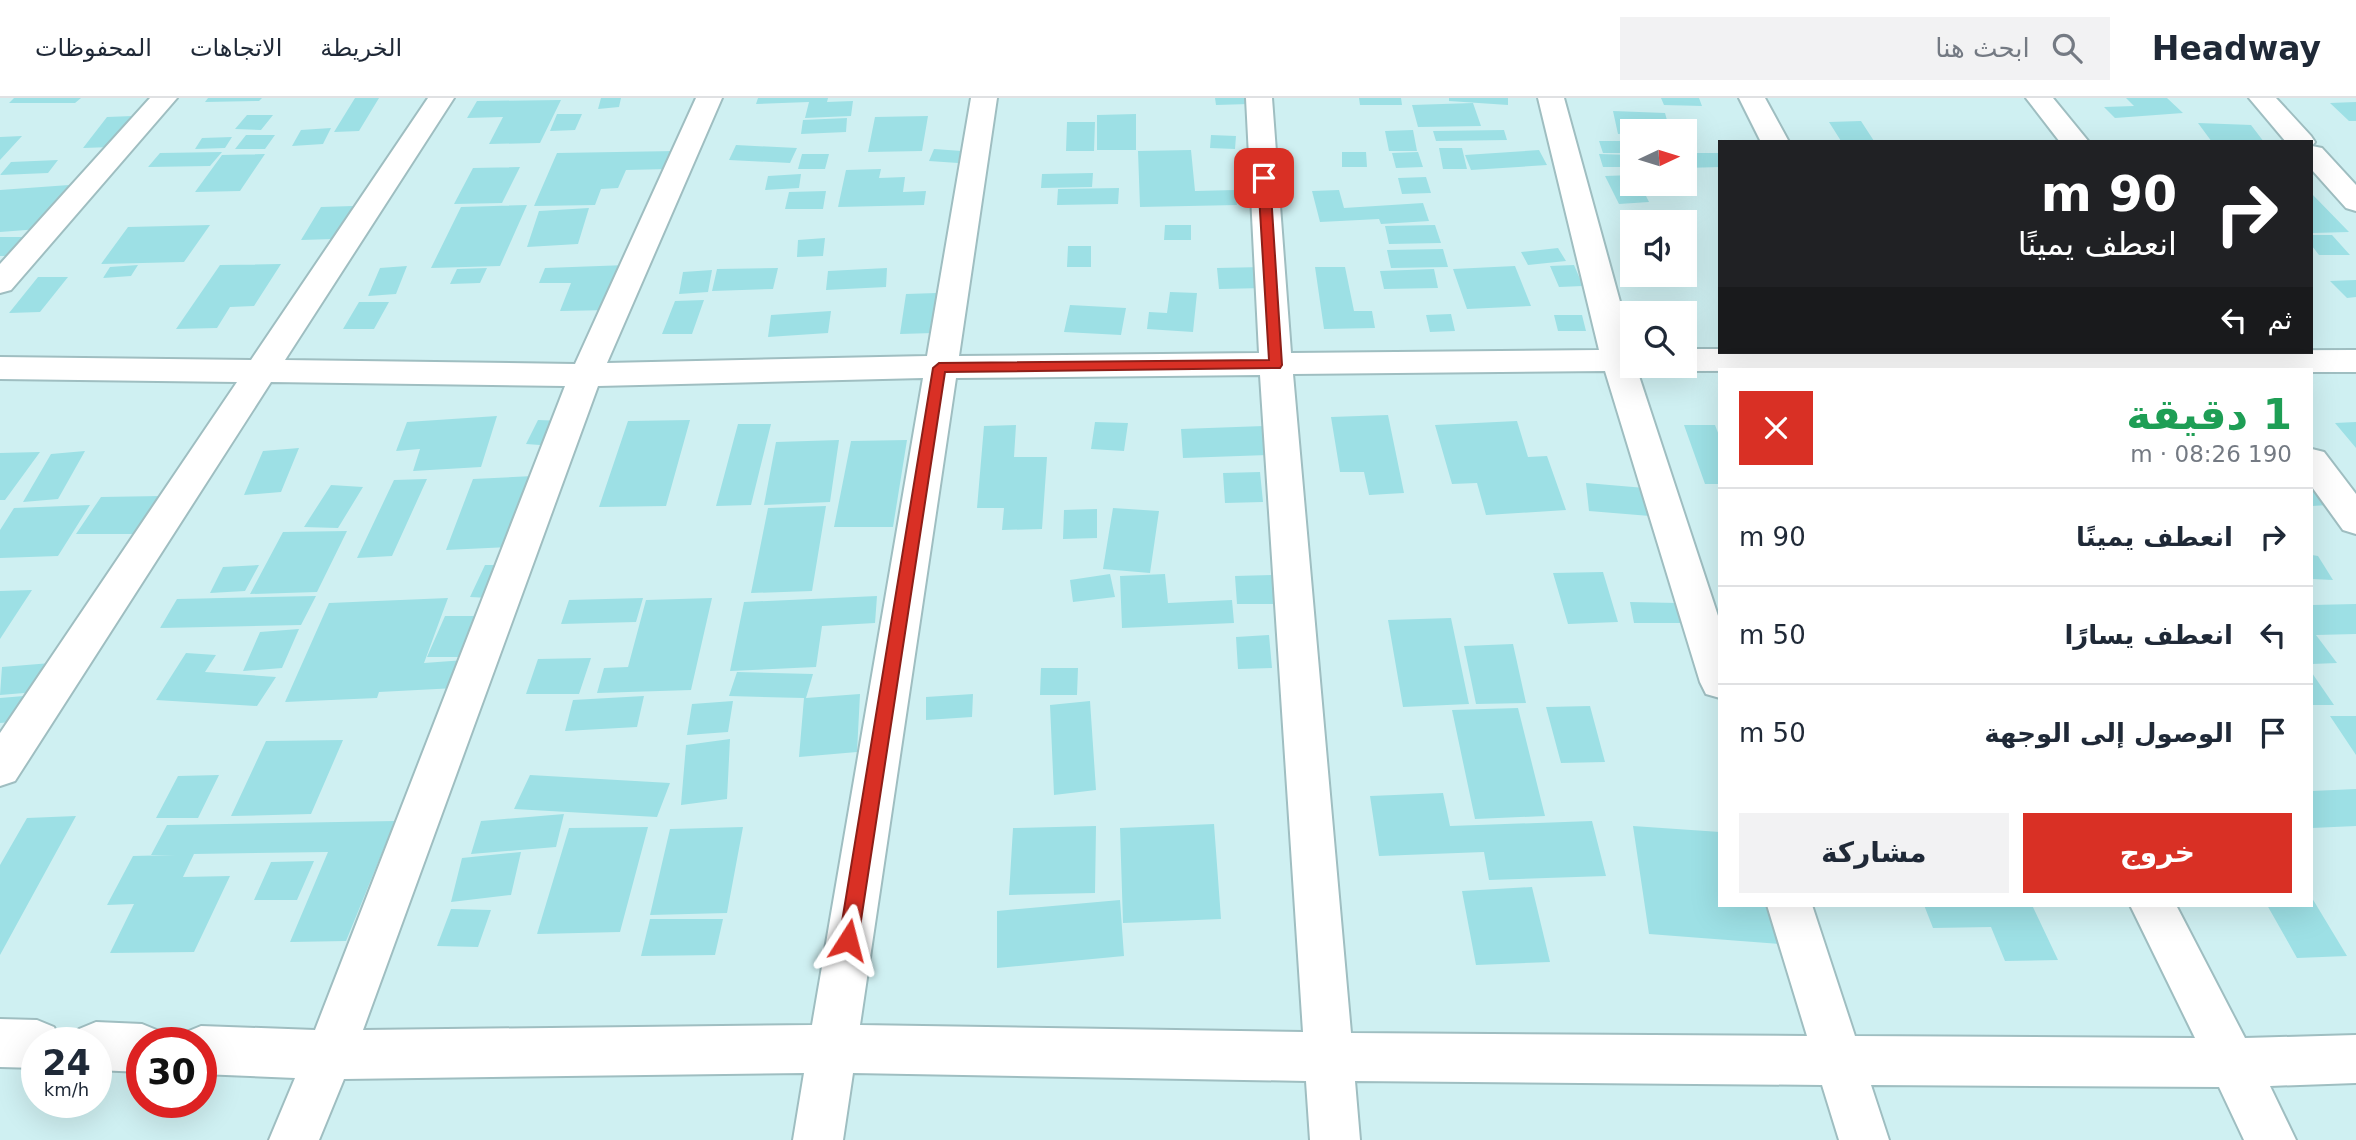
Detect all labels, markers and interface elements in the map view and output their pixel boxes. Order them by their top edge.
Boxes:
search box [1620,17,2110,80]
icon: search [2048,29,2086,67]
text: Headway [2152,29,2321,68]
text: ابحث هنا [1935,33,2030,63]
text: المحفوظات [35,34,152,62]
text: الاتجاهات [190,34,282,62]
text: الخريطة [320,34,402,62]
north arrow [1620,119,1698,196]
map controls [1620,119,1697,378]
pin [1234,148,1294,208]
icon: arrive [1245,159,1283,197]
text: 90 m [2041,166,2177,223]
icon: right [2201,168,2292,259]
button: sound [1620,210,1697,287]
text: انعطف يمينًا [2018,225,2177,263]
button: search [1620,301,1697,378]
icon: left [2215,301,2253,339]
text: ثم [2267,305,2292,335]
text: 1 دقيقة [2126,390,2292,439]
button: close [1739,391,1813,465]
text: 190 m · 08:26 [2130,441,2292,467]
icon: right [2254,518,2292,556]
text: 90 m [1739,522,1806,552]
text: انعطف يمينًا [2076,522,2233,552]
icon: left [2254,616,2292,654]
text: 50 m [1739,620,1806,650]
text: انعطف يسارًا [2064,620,2233,650]
icon: arrive [2254,714,2292,752]
text: 50 m [1739,718,1806,748]
text: الوصول إلى الوجهة [1984,718,2233,748]
button: مشاركة [1739,813,2009,893]
button: خروج [2023,813,2292,893]
position arrow [811,903,885,977]
speed limit sign: 30 [126,1027,217,1118]
text: 24 [42,1043,91,1083]
text: km/h [44,1079,89,1100]

